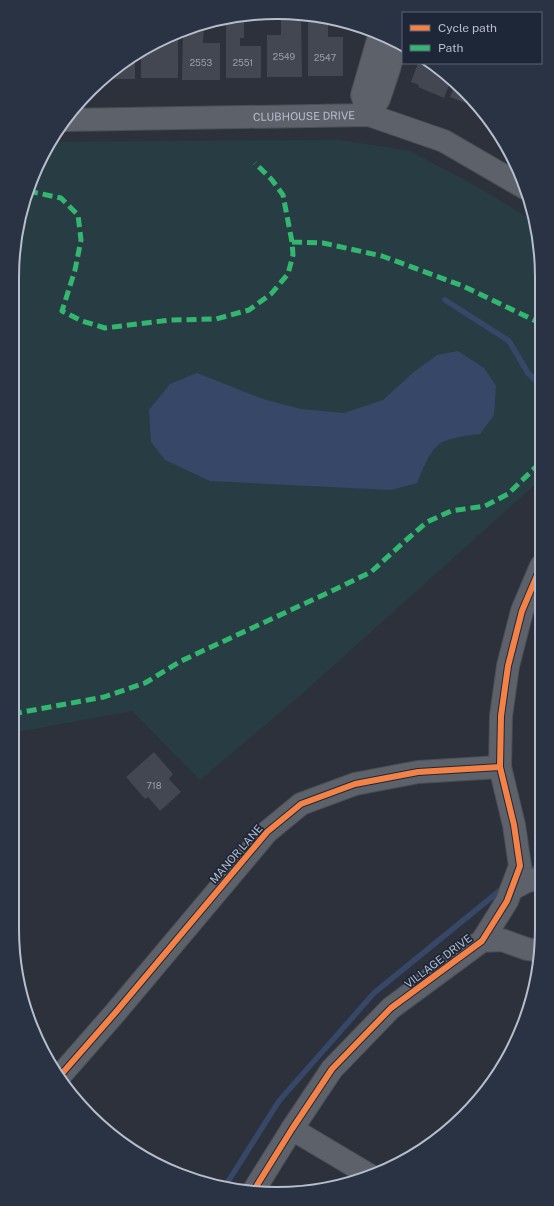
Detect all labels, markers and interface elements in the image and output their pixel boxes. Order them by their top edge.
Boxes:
legend [402,12,542,64]
text: Cycle path [438,21,497,35]
text: Path [438,41,464,55]
house number: 2549 [273,51,296,62]
house number: 2547 [314,52,336,63]
house number: 2553 [190,57,213,68]
house number: 2551 [233,57,253,68]
street label: CLUBHOUSE DRIVE [253,109,355,123]
house number: 718 [146,780,162,791]
street label: MANOR LANE [207,822,265,886]
street label: VILLAGE DRIVE [402,932,474,990]

